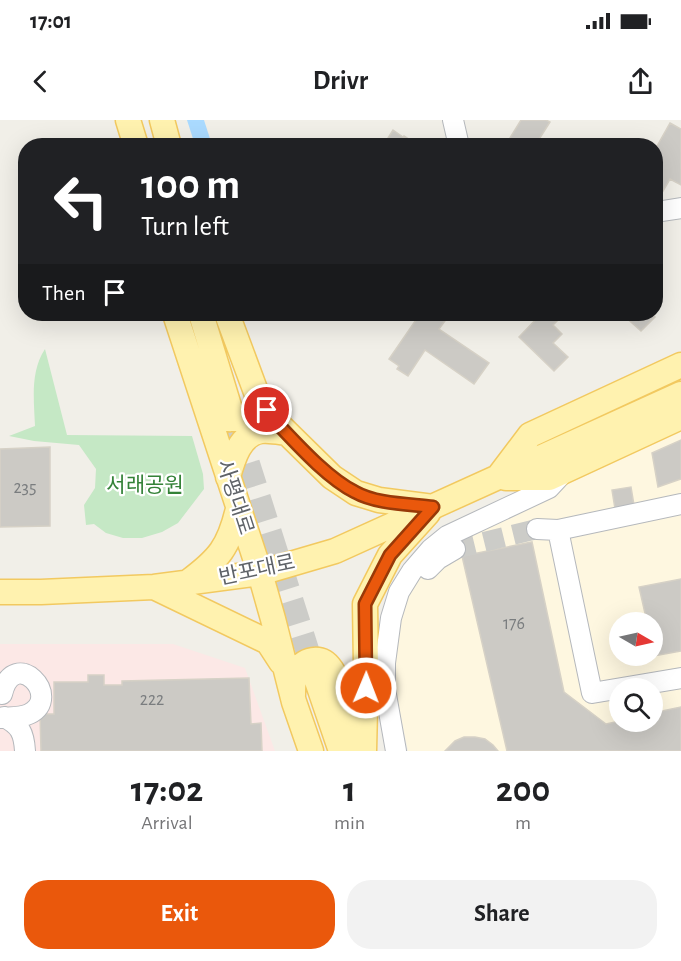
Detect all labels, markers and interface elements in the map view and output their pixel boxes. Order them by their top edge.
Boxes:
text: 17:01 [30,10,72,32]
icon: back [24,65,57,98]
icon: share [624,65,657,98]
text: Drivr [313,67,368,94]
icon: left [42,162,120,240]
text: 100 m [141,164,240,206]
text: Turn left [141,213,229,240]
icon: arrive [98,276,131,309]
text: Then [42,282,86,304]
pin [241,384,292,435]
icon: arrive [250,393,283,426]
street label: 사평대로 [213,457,258,537]
park label: 서래공원 [106,474,184,496]
house number: 235 [13,479,37,497]
street label: 반포대로 [217,551,297,588]
north arrow [609,612,663,666]
map controls [609,612,663,732]
house number: 176 [503,615,525,633]
position arrow [334,656,398,720]
button: search [609,678,663,732]
house number: 222 [140,691,164,709]
text: 17:02 [131,772,203,808]
text: 1 [343,772,356,808]
text: 200 [496,772,550,808]
text: Arrival [141,813,193,833]
text: min [334,813,365,833]
text: m [515,813,531,833]
button: Exit [24,880,335,949]
button: Share [347,880,657,949]

